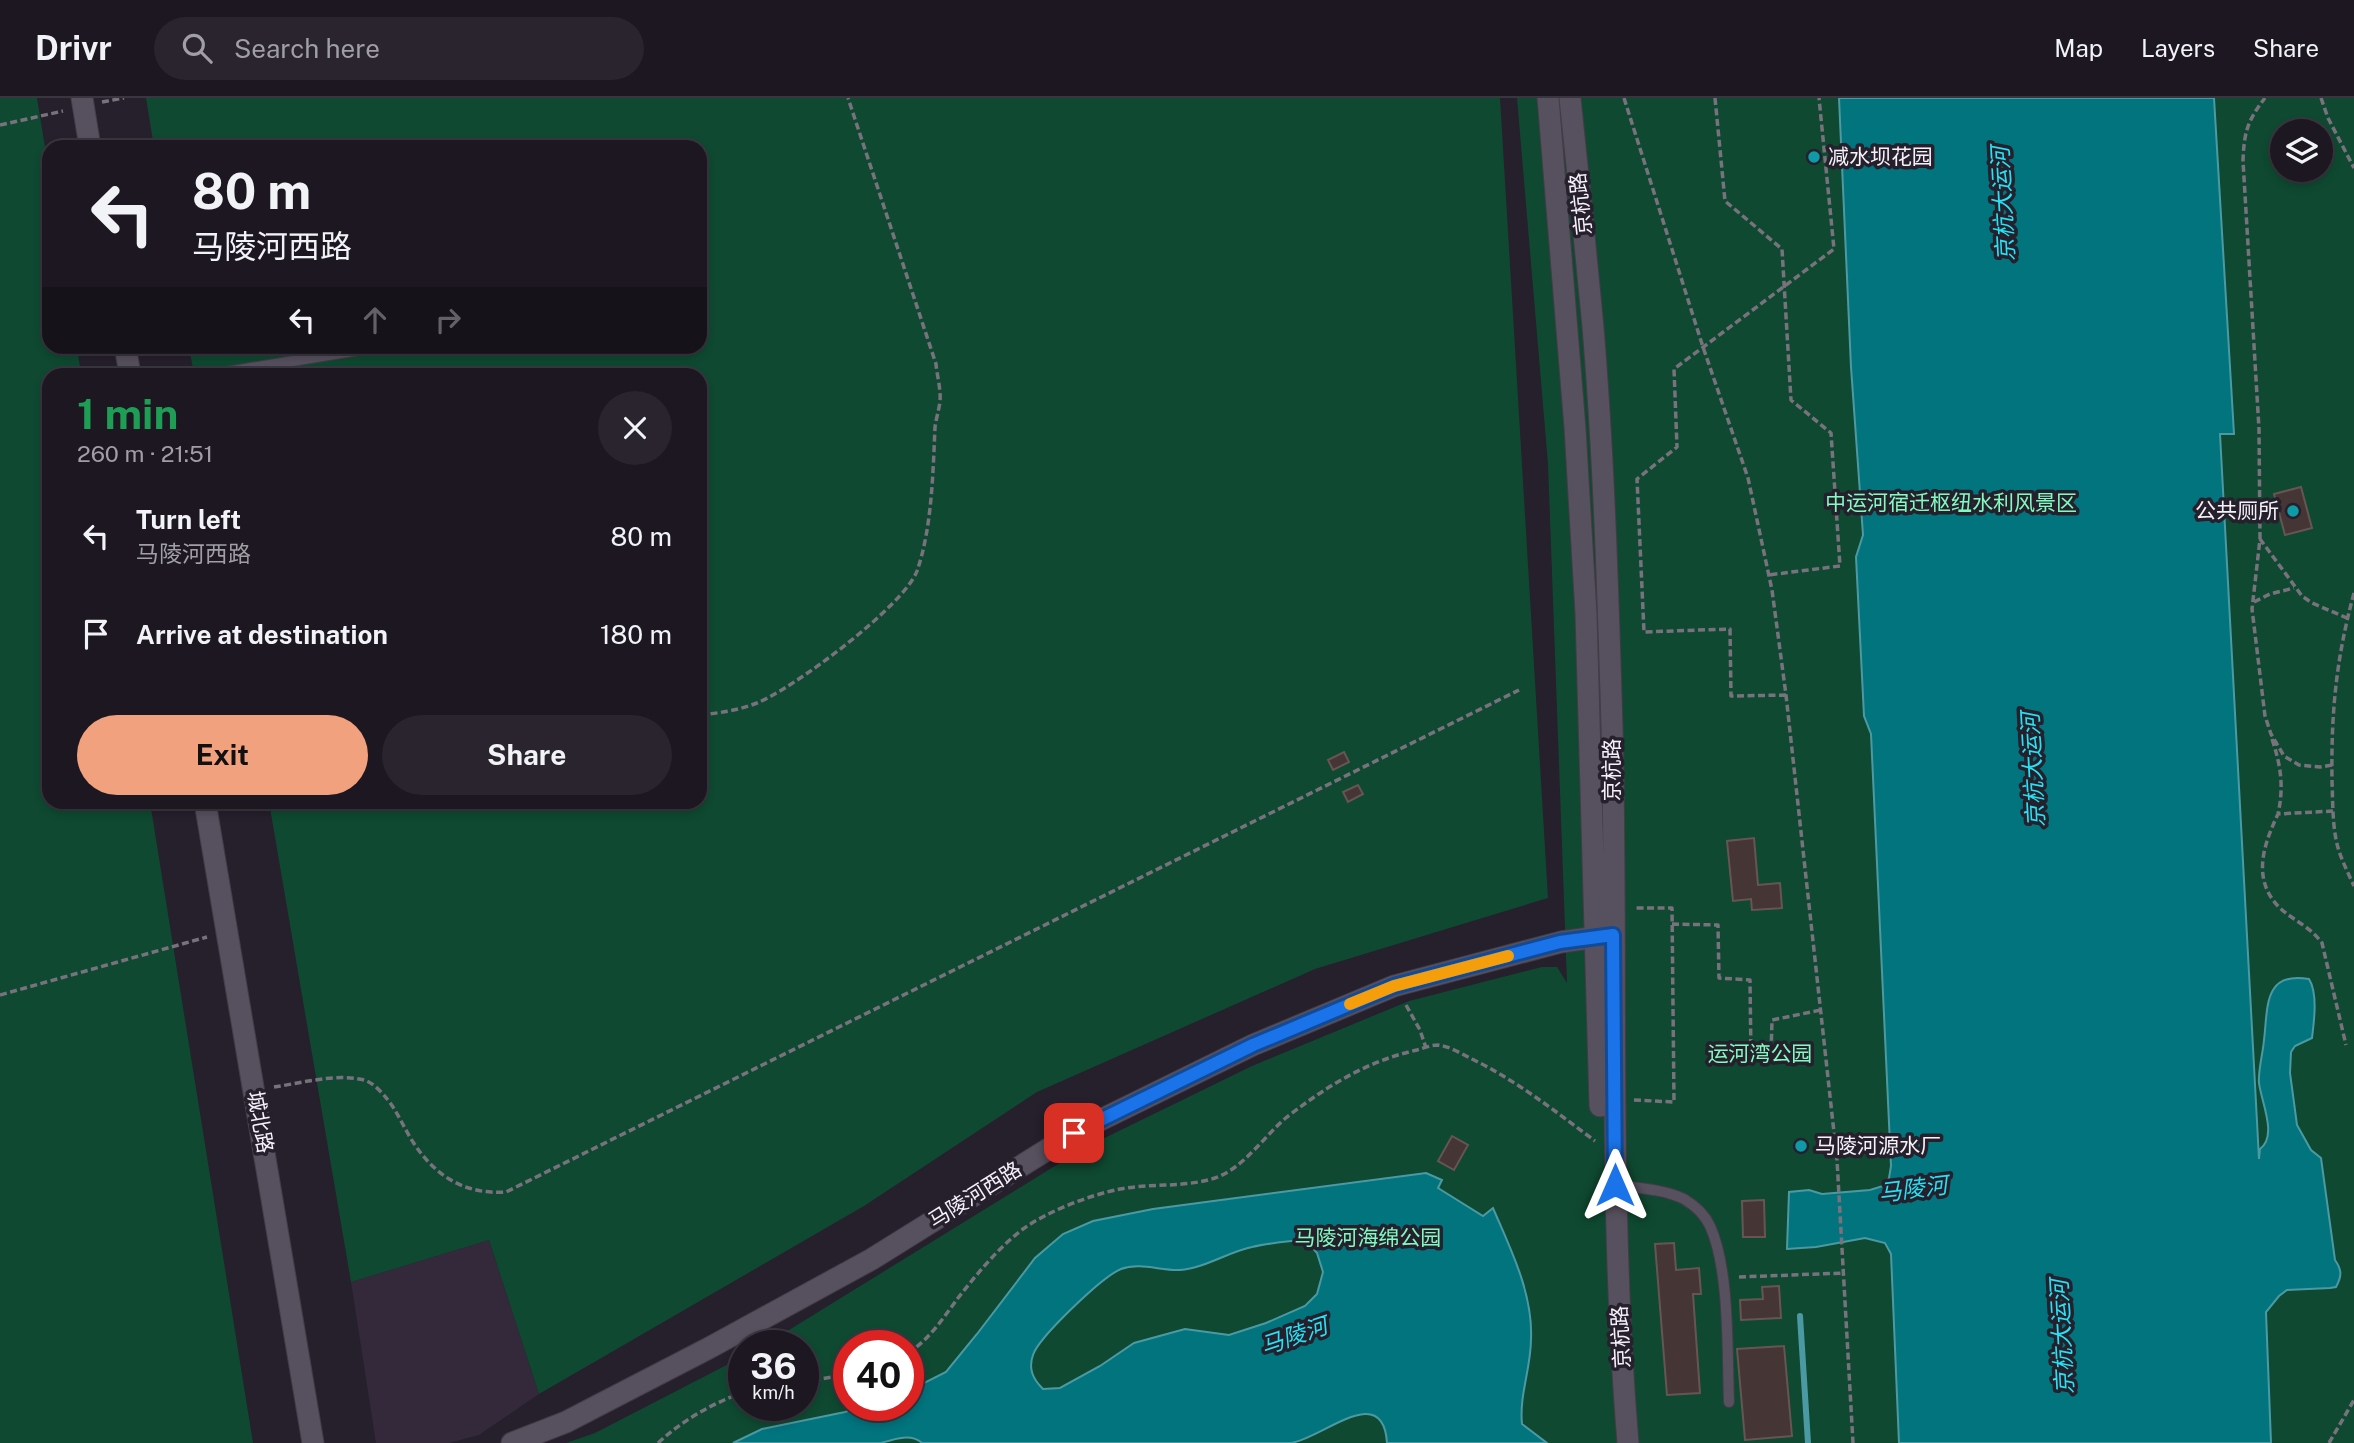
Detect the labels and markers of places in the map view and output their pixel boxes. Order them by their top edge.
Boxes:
place label: 减水坝花园 [1828,144,1933,169]
marker: 减水坝花园 [1806,149,1822,165]
place label: 公共厕所 [2195,498,2279,523]
marker: 公共厕所 [2285,503,2301,519]
pin [1044,1103,1104,1163]
place label: 马陵河源水厂 [1815,1133,1941,1158]
marker: 马陵河源水厂 [1793,1138,1809,1154]

